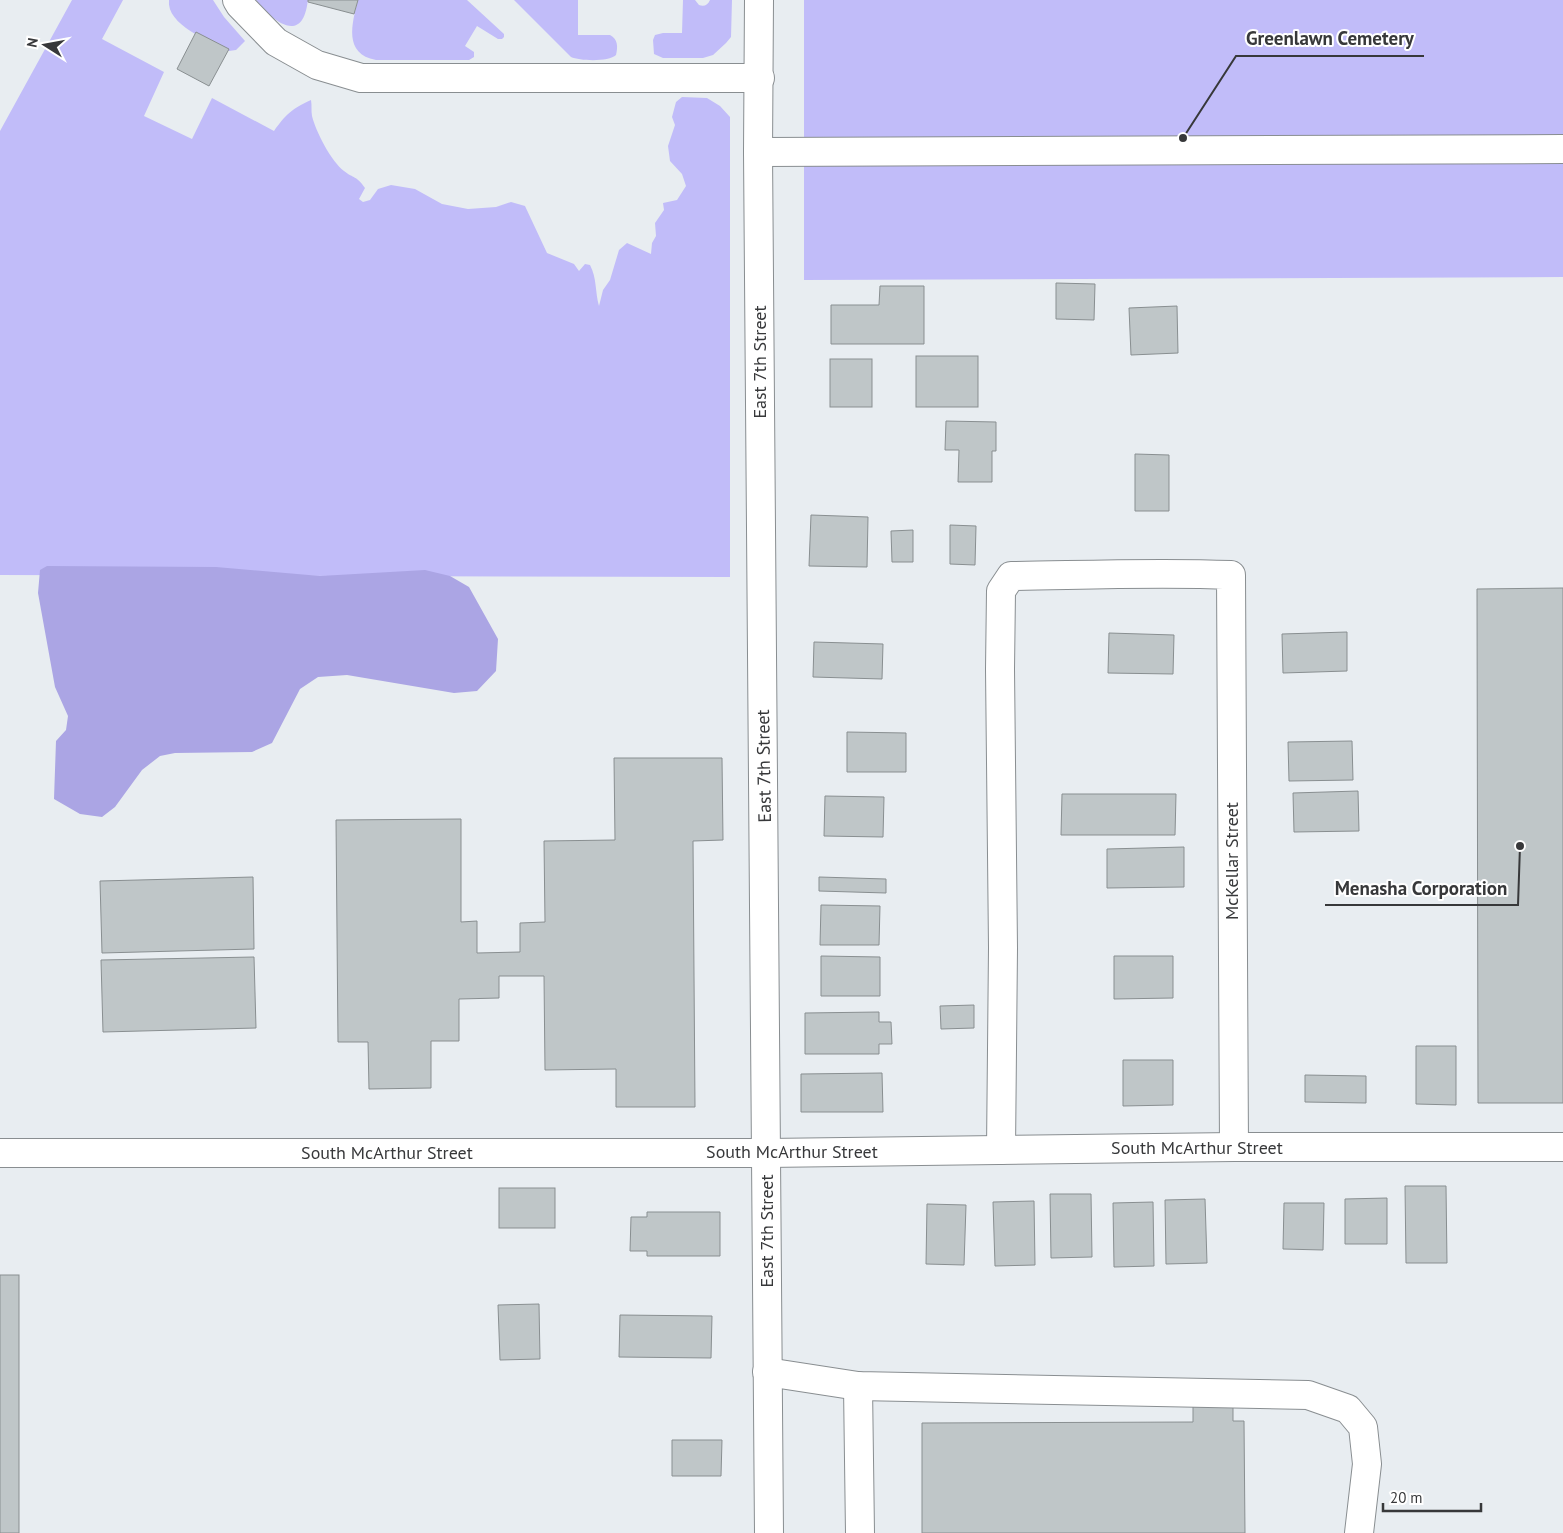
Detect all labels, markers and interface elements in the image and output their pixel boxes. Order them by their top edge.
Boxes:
north arrow [20,20,70,70]
callout: Greenlawn Cemetery [1236,22,1424,56]
text: Greenlawn Cemetery [1246,26,1415,50]
text: N [23,36,42,49]
street label: East 7th Street [748,305,771,419]
street label: East 7th Street [751,709,776,823]
street label: McKellar Street [1220,802,1243,920]
callout: Menasha Corporation [1325,871,1518,905]
text: Menasha Corporation [1335,876,1507,900]
street label: South McArthur Street [1111,1136,1283,1159]
street label: South McArthur Street [706,1140,878,1163]
street label: South McArthur Street [301,1141,473,1164]
street label: East 7th Street [755,1174,778,1288]
scale bar [1383,1480,1480,1512]
text: 20 m [1390,1488,1423,1507]

